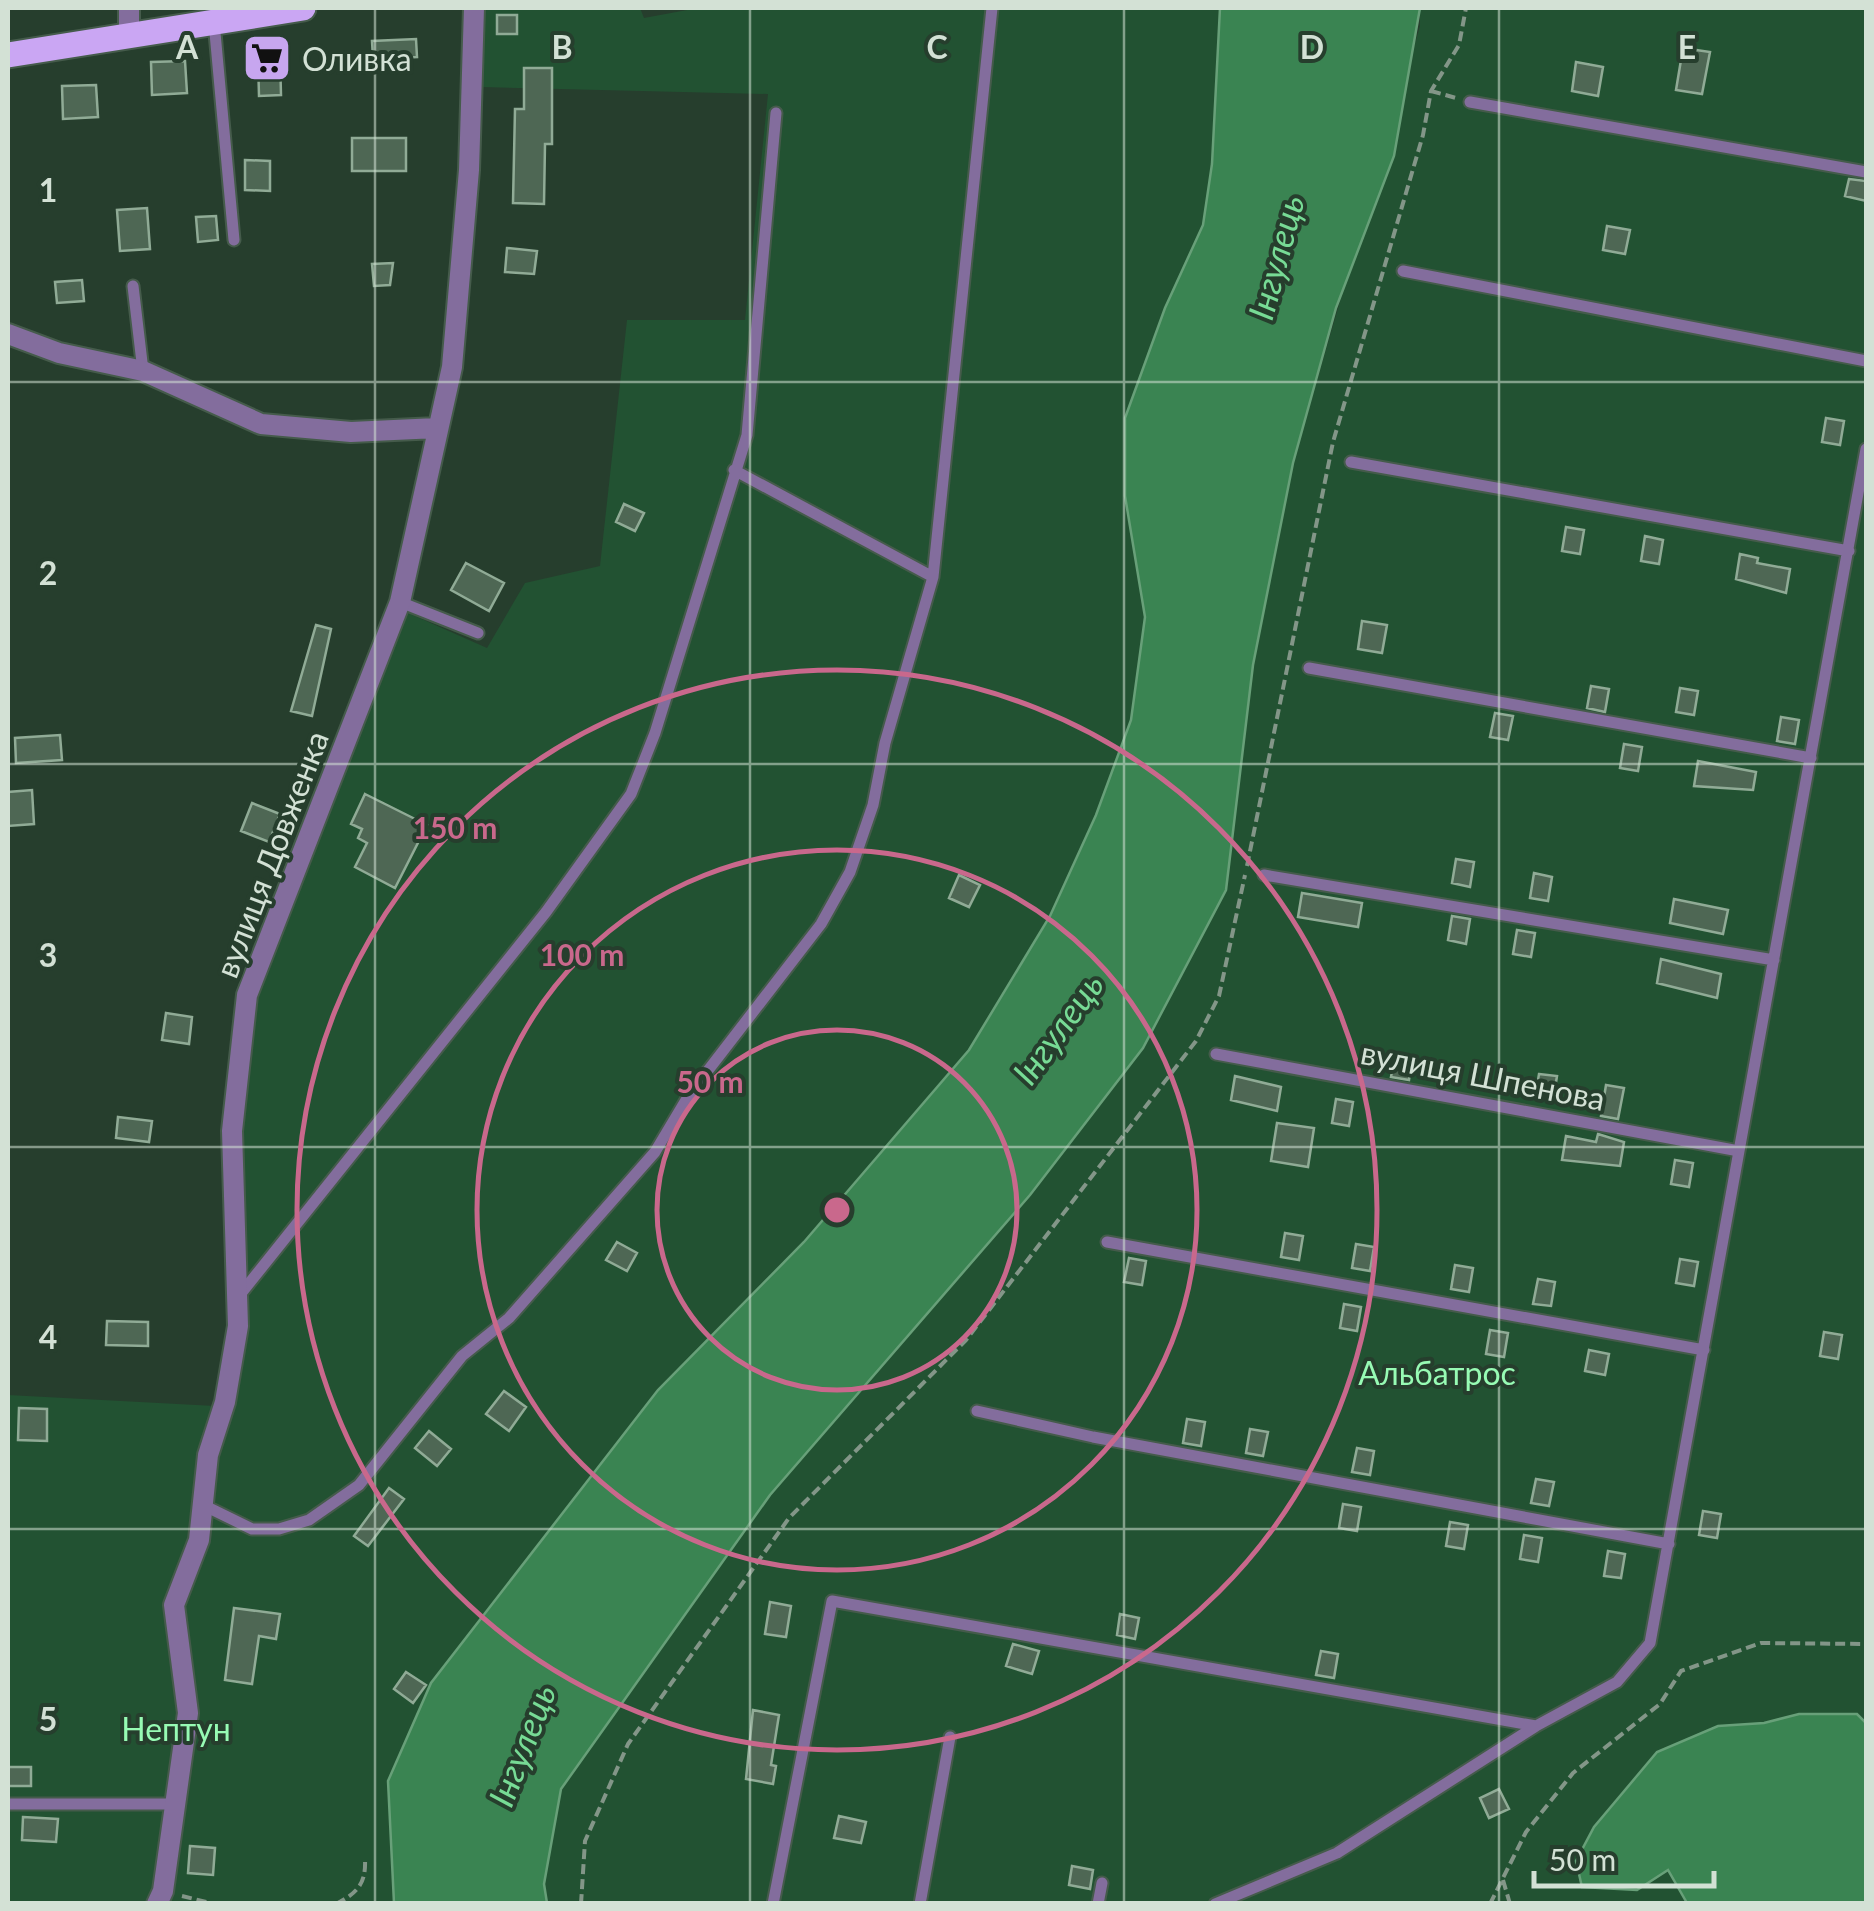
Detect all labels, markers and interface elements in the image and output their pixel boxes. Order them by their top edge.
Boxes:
text: A [175,27,199,66]
text: B [551,27,573,66]
text: C [926,27,948,66]
text: D [1300,27,1324,66]
text: E [1678,27,1696,66]
supermarket icon: Оливка [241,32,293,84]
place label: Оливка [302,39,412,78]
text: 1 [39,170,57,209]
water label: Інгулець [1238,190,1312,324]
text: 2 [39,553,57,592]
street label: вулиця Довженка [206,725,336,983]
text: 150 m [413,809,497,845]
text: 3 [39,935,57,974]
text: 100 m [540,936,624,972]
water label: Інгулець [1003,964,1111,1092]
street label: вулиця Шпенова [1358,1032,1608,1118]
text: 50 m [676,1063,744,1099]
centre of rings [819,1192,855,1228]
text: 4 [39,1317,57,1356]
park label: Альбатрос [1358,1353,1516,1392]
water label: Інгулець [479,1678,563,1812]
text: 5 [39,1699,57,1738]
park label: Нептун [121,1709,231,1748]
scale bar [1534,1826,1714,1888]
text: 50 m [1549,1841,1616,1877]

